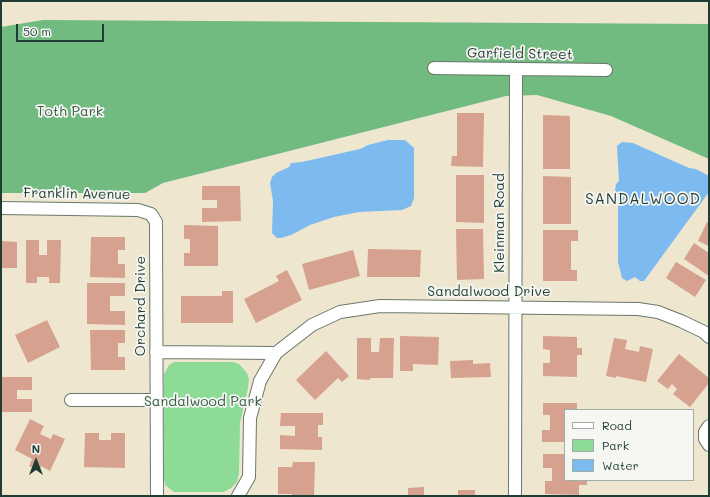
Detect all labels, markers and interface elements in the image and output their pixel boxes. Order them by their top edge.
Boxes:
scale bar [18,16,106,42]
text: 50 m [23,23,51,39]
street label: Garfield Street [467,45,573,63]
park label: Toth Park [37,104,103,120]
street label: Kleinman Road [492,173,508,273]
street label: Franklin Avenue [23,185,131,203]
district label: SANDALWOOD [585,190,701,208]
street label: Orchard Drive [133,256,149,356]
street label: Sandalwood Drive [427,284,551,300]
park label: Sandalwood Park [144,394,262,410]
legend [564,409,694,481]
text: Road [602,417,632,433]
text: Park [602,437,629,453]
north arrow [16,441,56,481]
text: N [32,441,40,456]
text: Water [602,457,639,473]

